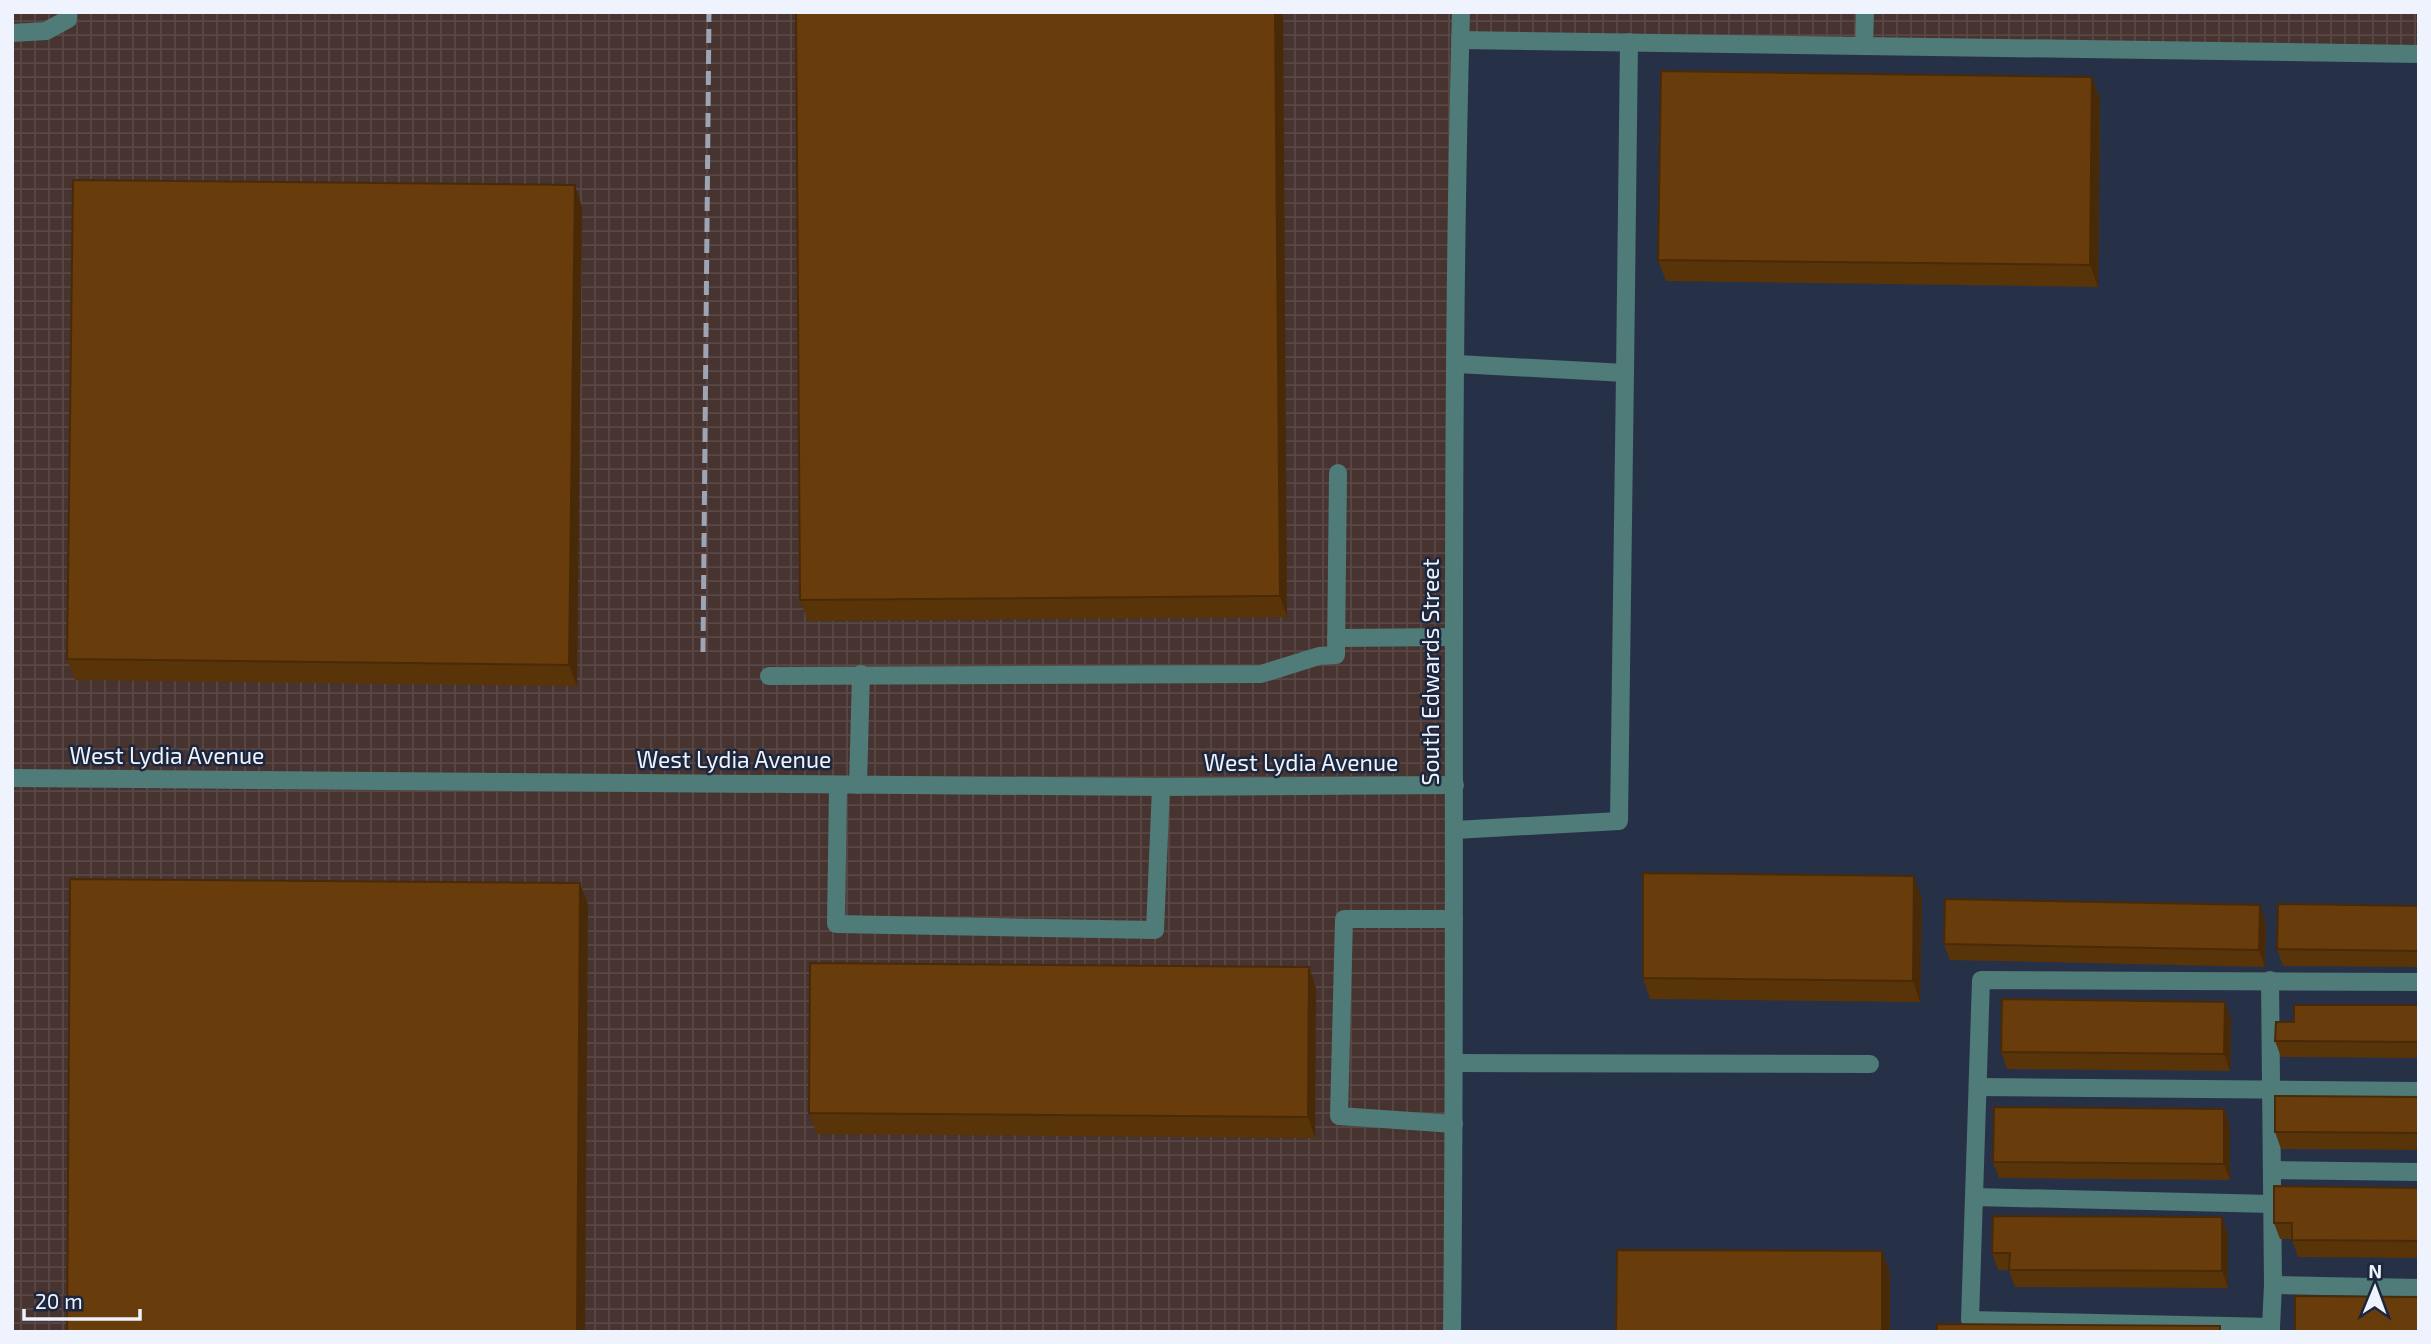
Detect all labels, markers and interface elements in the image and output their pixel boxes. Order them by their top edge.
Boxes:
street label: South Edwards Street [1416,558,1444,785]
street label: West Lydia Avenue [70,741,264,769]
street label: West Lydia Avenue [637,745,831,773]
street label: West Lydia Avenue [1204,748,1398,776]
north arrow [2340,1253,2410,1323]
text: N [2368,1259,2382,1282]
scale bar [24,1278,140,1322]
text: 20 m [35,1288,83,1313]

